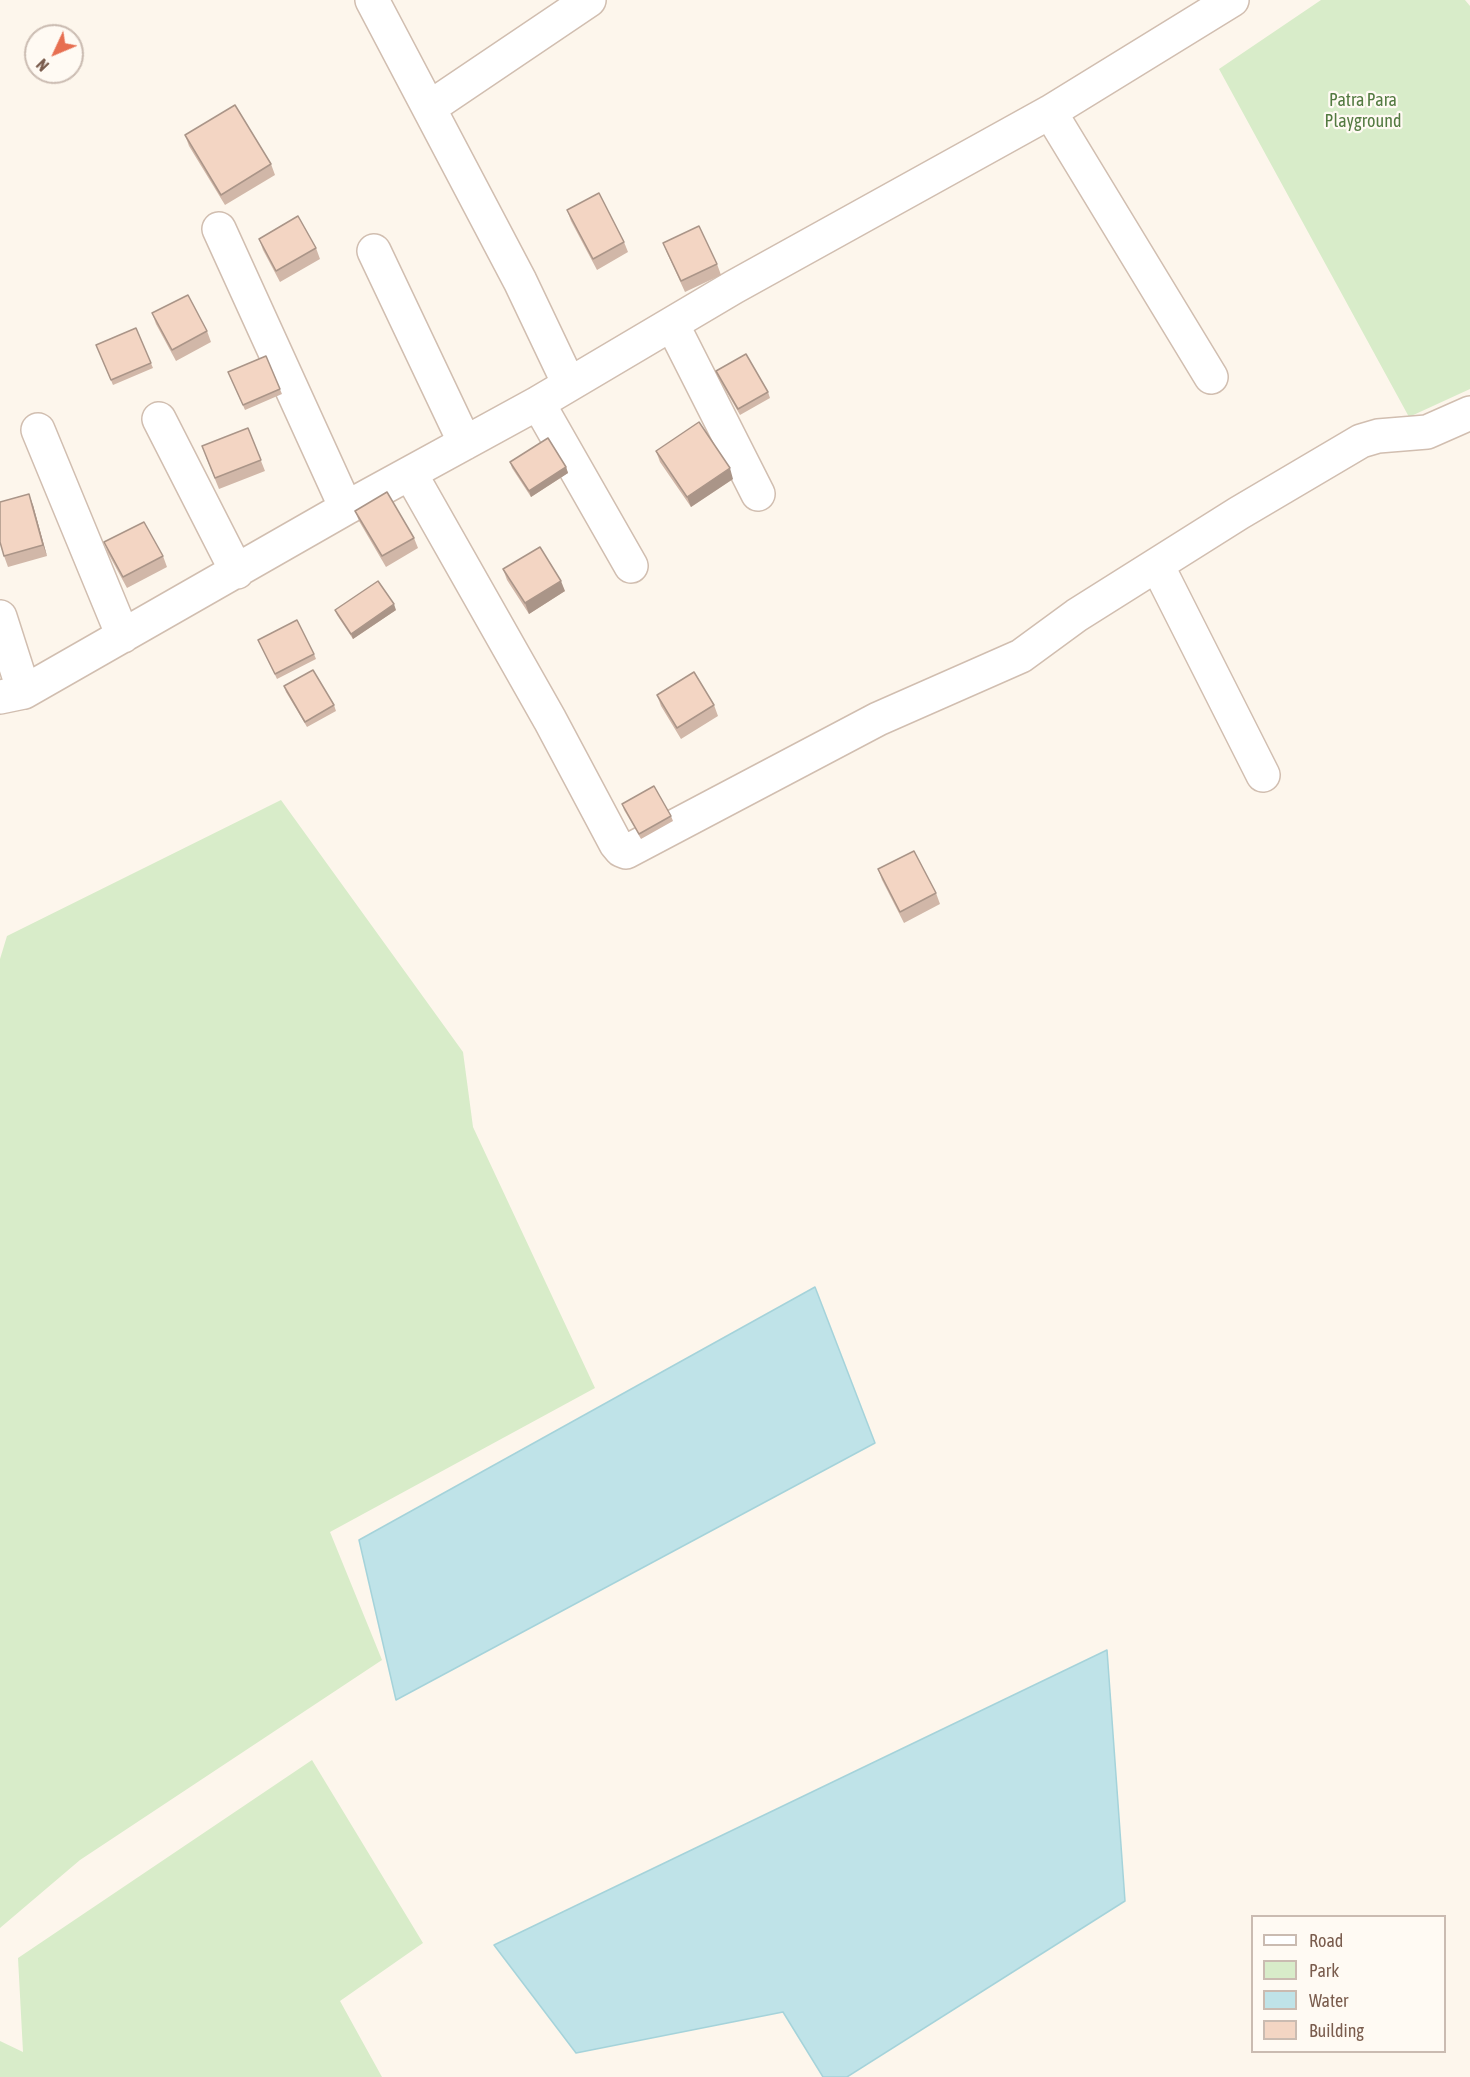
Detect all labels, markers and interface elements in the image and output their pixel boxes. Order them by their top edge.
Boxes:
north arrow [24,24,84,84]
text: N [33,55,52,75]
park label: Patra Para Playground [1325,89,1401,132]
legend [1251,1915,1446,2053]
text: Road [1309,1930,1343,1951]
text: Park [1309,1960,1339,1981]
text: Water [1309,1990,1348,2011]
text: Building [1309,2020,1364,2041]

